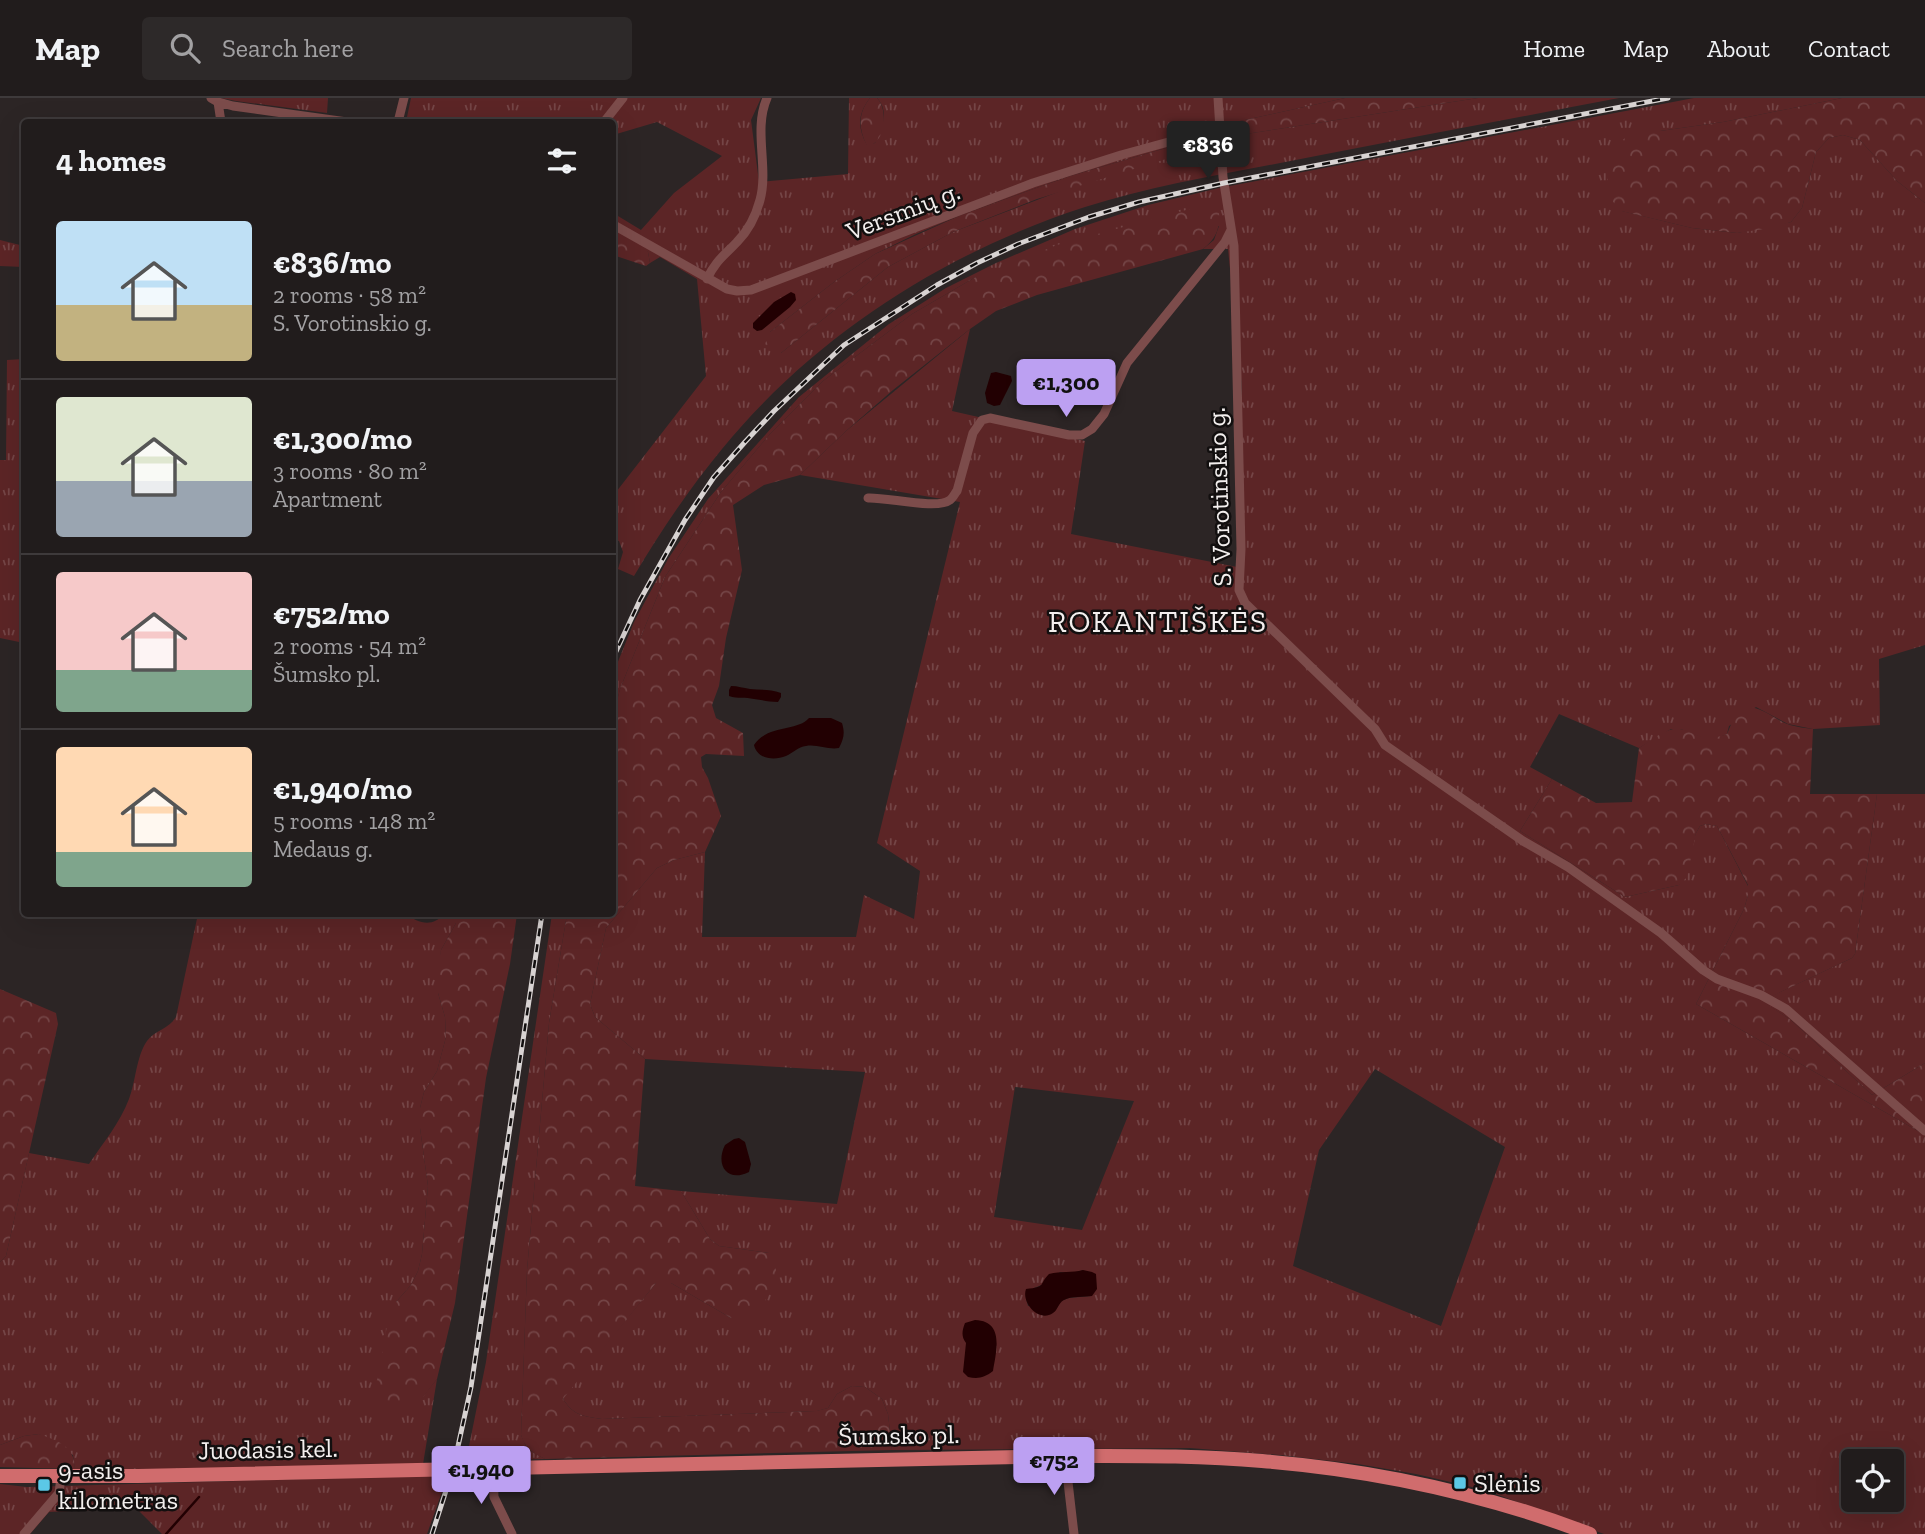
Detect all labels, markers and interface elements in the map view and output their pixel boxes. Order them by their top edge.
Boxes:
search box [142,17,632,80]
text: Map [35,29,100,68]
icon: search [166,29,204,67]
text: Search here [222,32,354,64]
text: Home [1523,34,1585,63]
text: Map [1623,34,1669,63]
text: About [1707,34,1770,63]
text: Contact [1808,34,1890,63]
pin: €836 [1167,122,1249,181]
text: €836 [1183,130,1233,158]
icon: filters [543,142,581,180]
text: 4 homes [56,143,166,179]
street label: Versmių g. [841,175,964,248]
text: €836/mo [273,245,391,281]
icon: home [112,249,196,333]
text: 2 rooms · 58 m² [273,281,426,309]
text: S. Vorotinskio g. [273,309,432,337]
pin: €1,300 [1009,360,1123,419]
text: €1,300 [1033,368,1099,396]
street label: S. Vorotinskio g. [1200,407,1238,587]
text: €1,300/mo [273,421,412,457]
icon: home [112,425,196,509]
text: 3 rooms · 80 m² [273,457,427,485]
text: Apartment [273,485,382,513]
text: €752/mo [273,596,390,632]
icon: home [112,600,196,684]
district label: ROKANTIŠKĖS [1048,604,1268,640]
text: 2 rooms · 54 m² [273,632,426,660]
text: Šumsko pl. [273,660,380,688]
text: €1,940/mo [273,771,412,807]
icon: home [112,775,196,859]
text: 5 rooms · 148 m² [273,807,435,835]
text: Medaus g. [273,835,373,863]
street label: Šumsko pl. [838,1418,960,1452]
street label: Juodasis kel. [198,1432,338,1466]
pin: €752 [1013,1438,1095,1497]
pin: €1,940 [424,1446,538,1506]
text: €752 [1029,1446,1079,1474]
map controls [1841,1449,1904,1512]
button: locate [1841,1449,1904,1512]
place label: 9-asis kilometras [58,1454,178,1516]
text: €1,940 [448,1455,514,1483]
place label: Slėnis [1474,1467,1541,1499]
marker: Slėnis [1452,1475,1468,1491]
marker: 9-asis kilometras [36,1477,52,1493]

